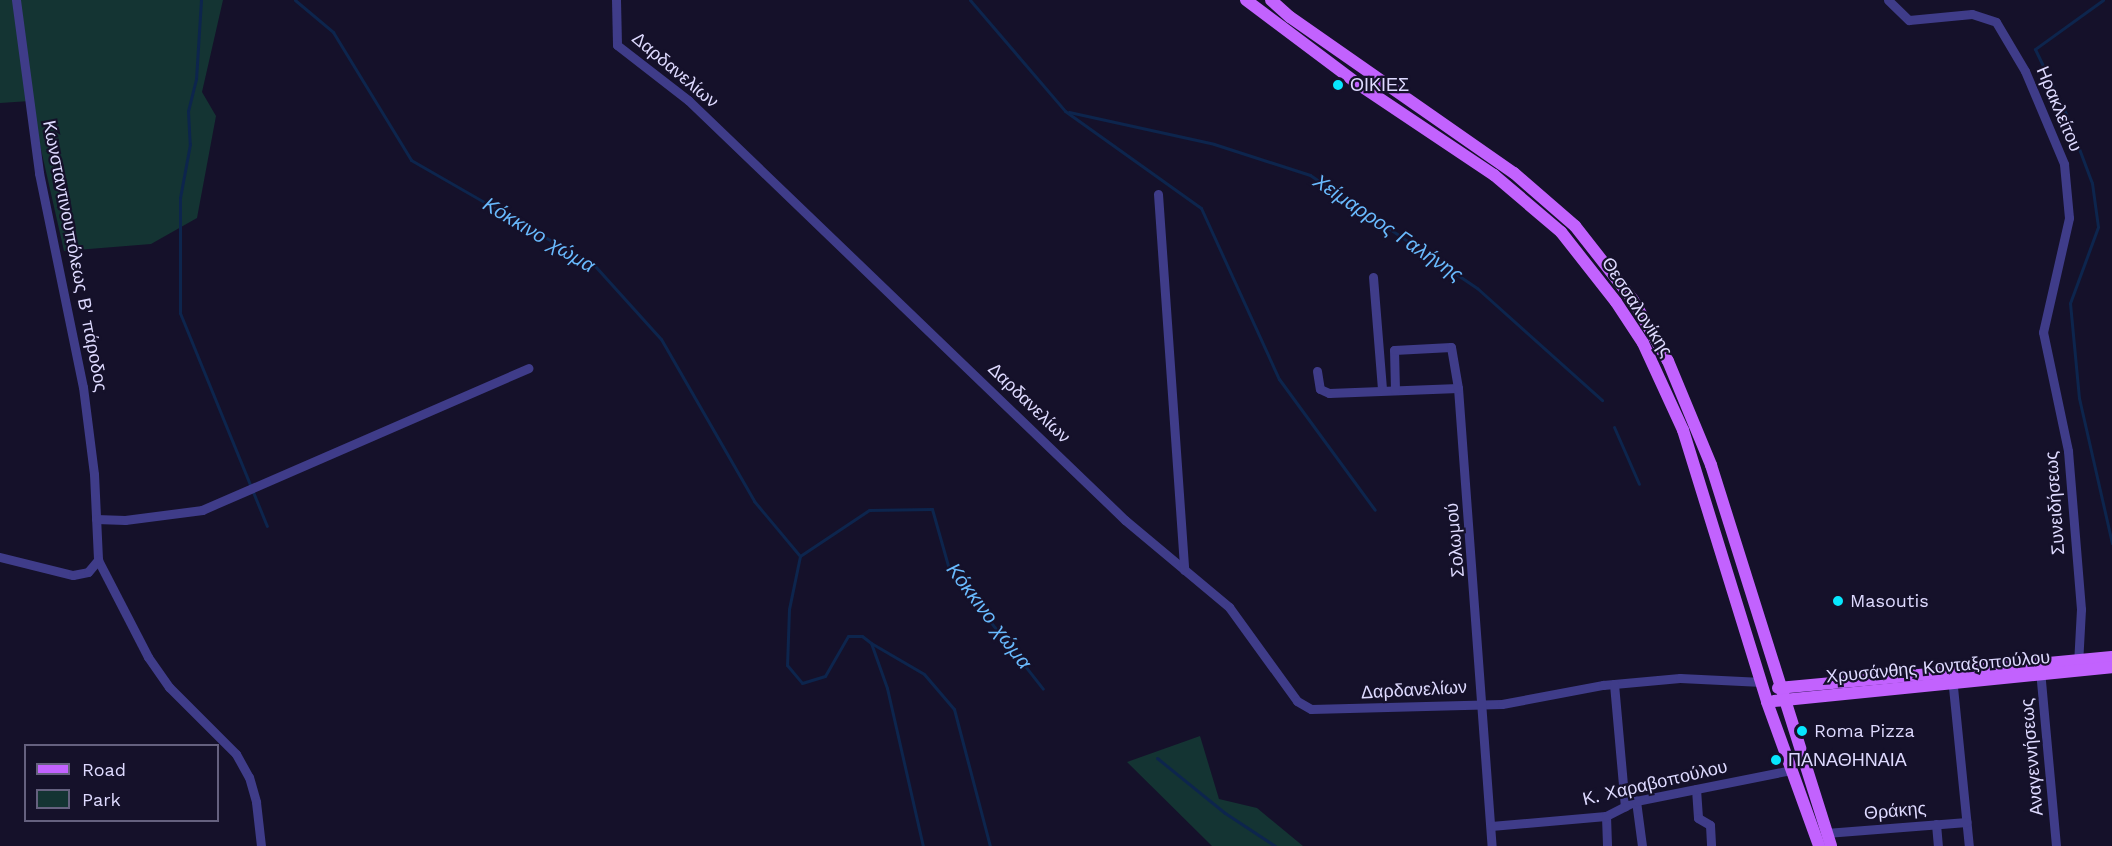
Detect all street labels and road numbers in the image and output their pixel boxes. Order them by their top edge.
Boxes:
street label: Δαρδανελίων [627,28,723,112]
street label: Ηρακλείτου [2031,63,2087,155]
street label: Κωνσταντινουπόλεως Β' πάροδος [38,119,112,393]
street label: Θεσσαλονίκης [1597,253,1677,361]
street label: Δαρδανελίων [983,358,1075,448]
street label: Συνειδήσεως [2041,450,2069,556]
street label: Σολωμού [1441,502,1469,578]
street label: Χρυσάνθης Κονταξοπούλου [1825,646,2051,688]
street label: Δαρδανελίων [1360,676,1468,704]
street label: Αναγεννήσεως [2016,697,2048,817]
street label: Κ. Χαραβοπούλου [1580,756,1730,810]
street label: Θράκης [1863,798,1927,824]

